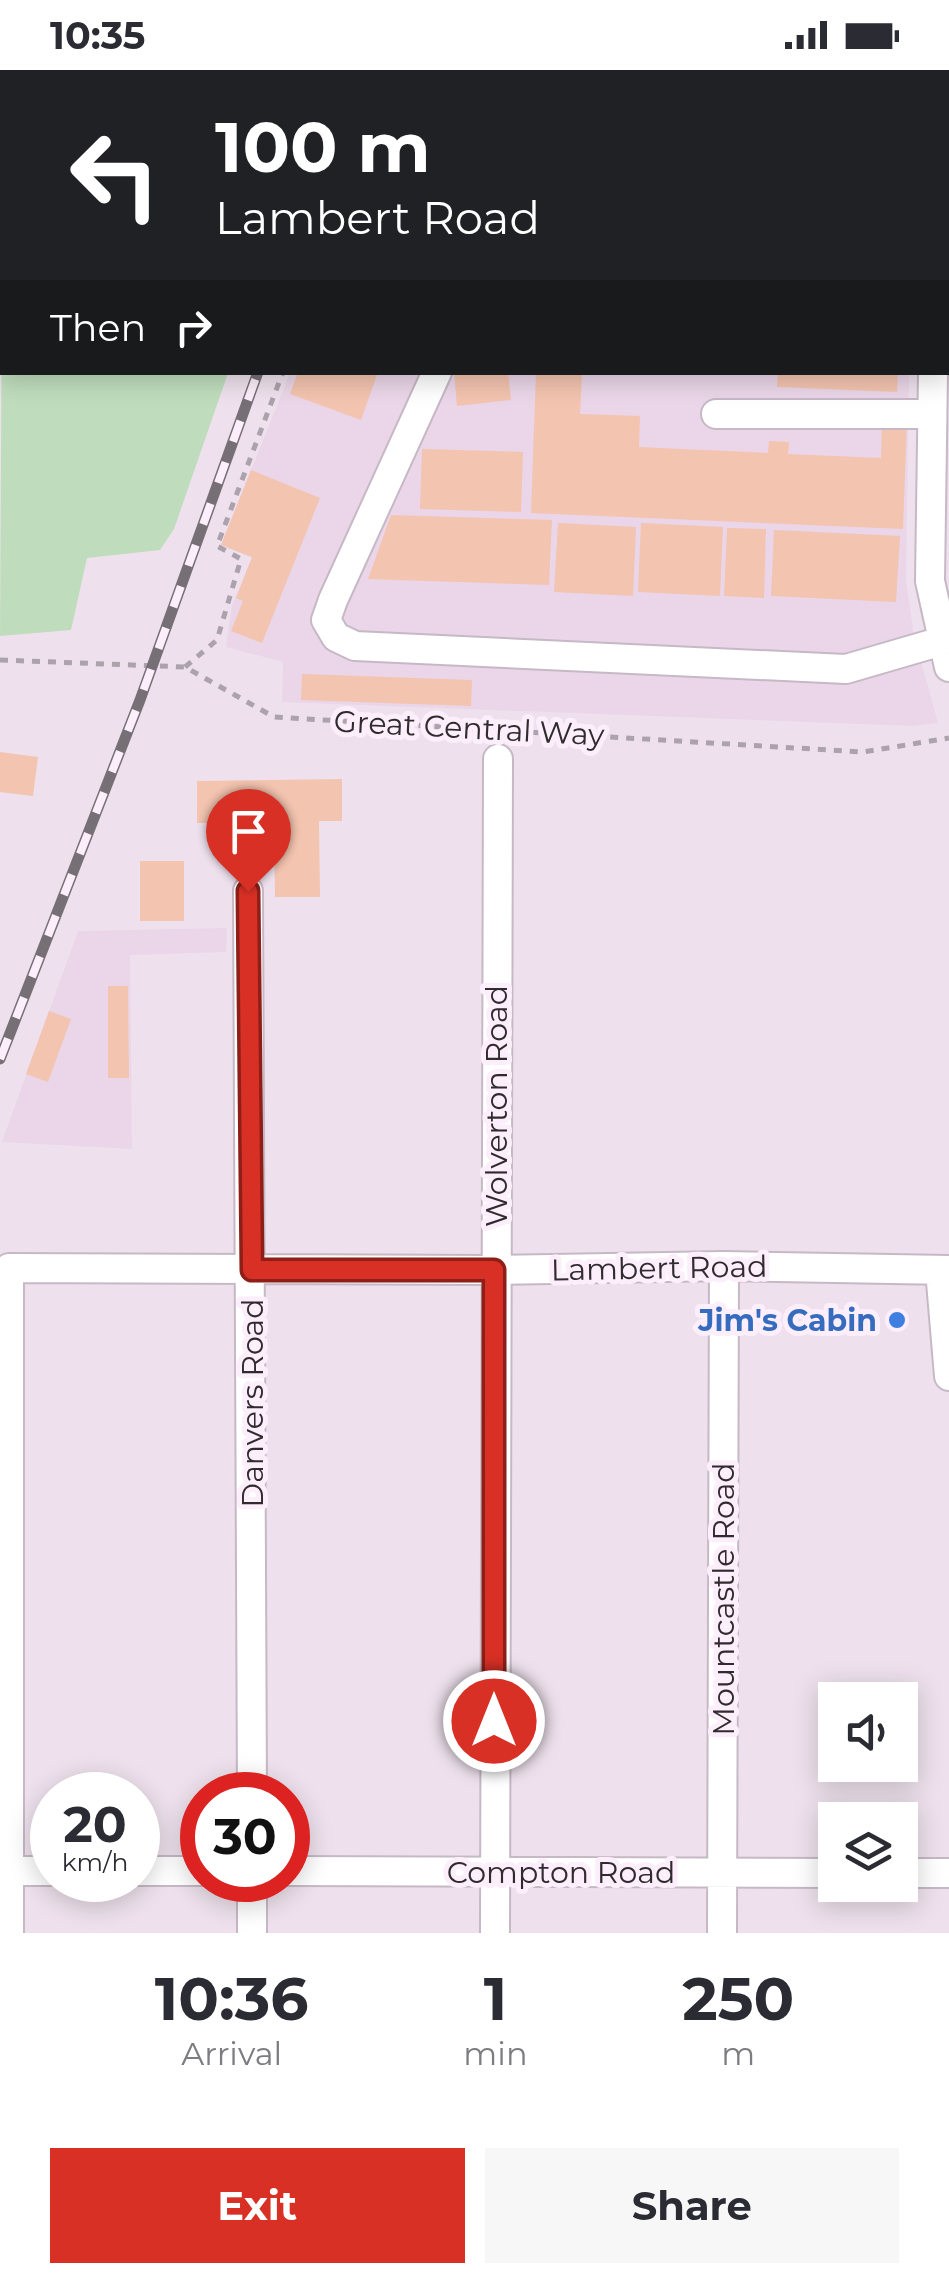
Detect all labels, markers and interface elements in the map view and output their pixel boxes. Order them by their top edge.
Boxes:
text: 10:35 [50,12,145,59]
text: 100 m [215,104,431,190]
icon: left [50,110,180,240]
text: Lambert Road [215,190,540,245]
icon: right [166,300,221,355]
text: Then [50,304,146,351]
street label: Great Central Way [333,702,606,754]
pin [206,789,291,892]
icon: arrive [221,804,276,859]
street label: Wolverton Road [478,985,515,1227]
street label: Lambert Road [550,1248,768,1288]
street label: Danvers Road [234,1298,271,1508]
place label: Jim's Cabin [697,1302,877,1339]
marker: Jim's Cabin [886,1309,908,1331]
street label: Mountcastle Road [705,1462,742,1736]
position arrow [442,1669,546,1773]
map controls [818,1682,918,1902]
button: sound [818,1682,918,1782]
speed limit sign: 30 [180,1772,310,1902]
text: 20 [63,1794,127,1855]
button: layers [818,1802,918,1902]
text: km/h [62,1847,128,1877]
street label: Compton Road [447,1854,675,1891]
text: 10:36 [155,1962,309,2035]
text: 1 [484,1962,507,2035]
text: 250 [682,1962,794,2035]
text: Arrival [181,2034,282,2073]
text: min [463,2034,528,2073]
text: m [721,2034,755,2073]
button: Exit [50,2148,465,2263]
button: Share [485,2148,899,2263]

